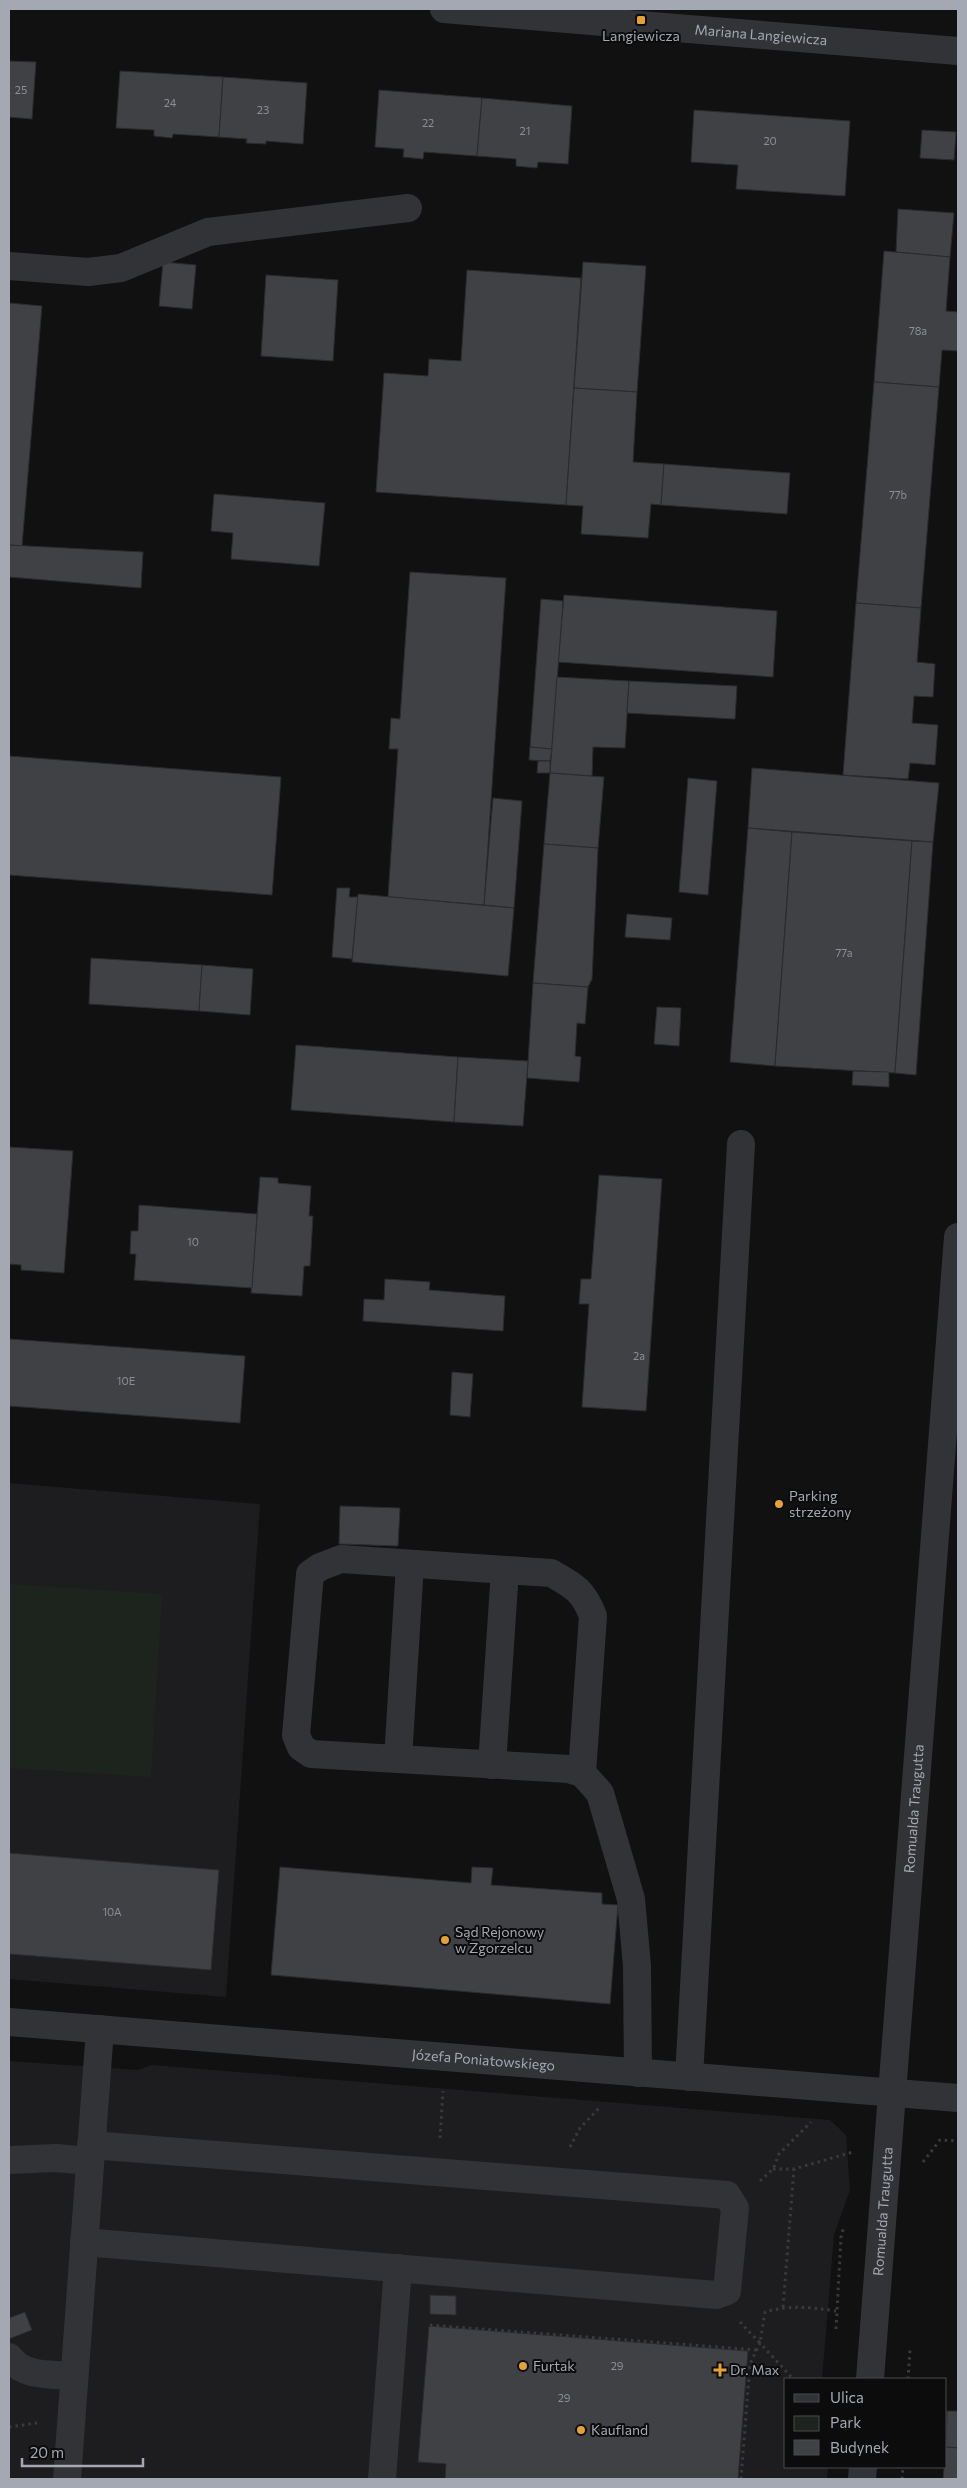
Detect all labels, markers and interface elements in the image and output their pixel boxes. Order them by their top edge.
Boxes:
marker: Langiewicza [635,14,647,26]
street label: Mariana Langiewicza [694,21,828,48]
place label: Langiewicza [602,27,680,44]
house number: 25 [15,83,27,96]
house number: 24 [164,96,177,109]
house number: 23 [257,103,269,116]
house number: 22 [422,116,434,129]
house number: 21 [520,124,530,137]
house number: 20 [763,134,777,147]
house number: 78a [909,324,927,337]
house number: 77b [889,488,907,501]
house number: 77a [835,946,853,959]
house number: 10 [187,1235,199,1248]
house number: 2a [633,1349,645,1362]
house number: 10E [117,1374,135,1387]
place label: Parking strzeżony [789,1487,851,1520]
marker: Parking strzeżony [773,1498,785,1510]
street label: Romualda Traugutta [900,1744,927,1874]
house number: 10A [102,1905,122,1918]
place label: Sąd Rejonowy w Zgorzelcu [455,1923,544,1956]
marker: Sąd Rejonowy w Zgorzelcu [439,1934,451,1946]
street label: Józefa Poniatowskiego [411,2045,556,2074]
street label: Romualda Traugutta [869,2146,896,2276]
place label: Furtak [533,2357,575,2374]
house number: 29 [611,2359,624,2372]
marker: Furtak [517,2360,529,2372]
place label: Dr. Max [730,2361,780,2378]
marker: Dr. Max [714,2364,726,2376]
legend [784,2378,947,2468]
text: Ulica [830,2388,864,2406]
house number: 29 [558,2391,571,2404]
text: Park [830,2413,861,2431]
place label: Kaufland [591,2421,648,2438]
marker: Kaufland [575,2424,587,2436]
scale bar [22,2436,144,2468]
text: Budynek [830,2438,889,2456]
text: 20 m [30,2443,64,2461]

